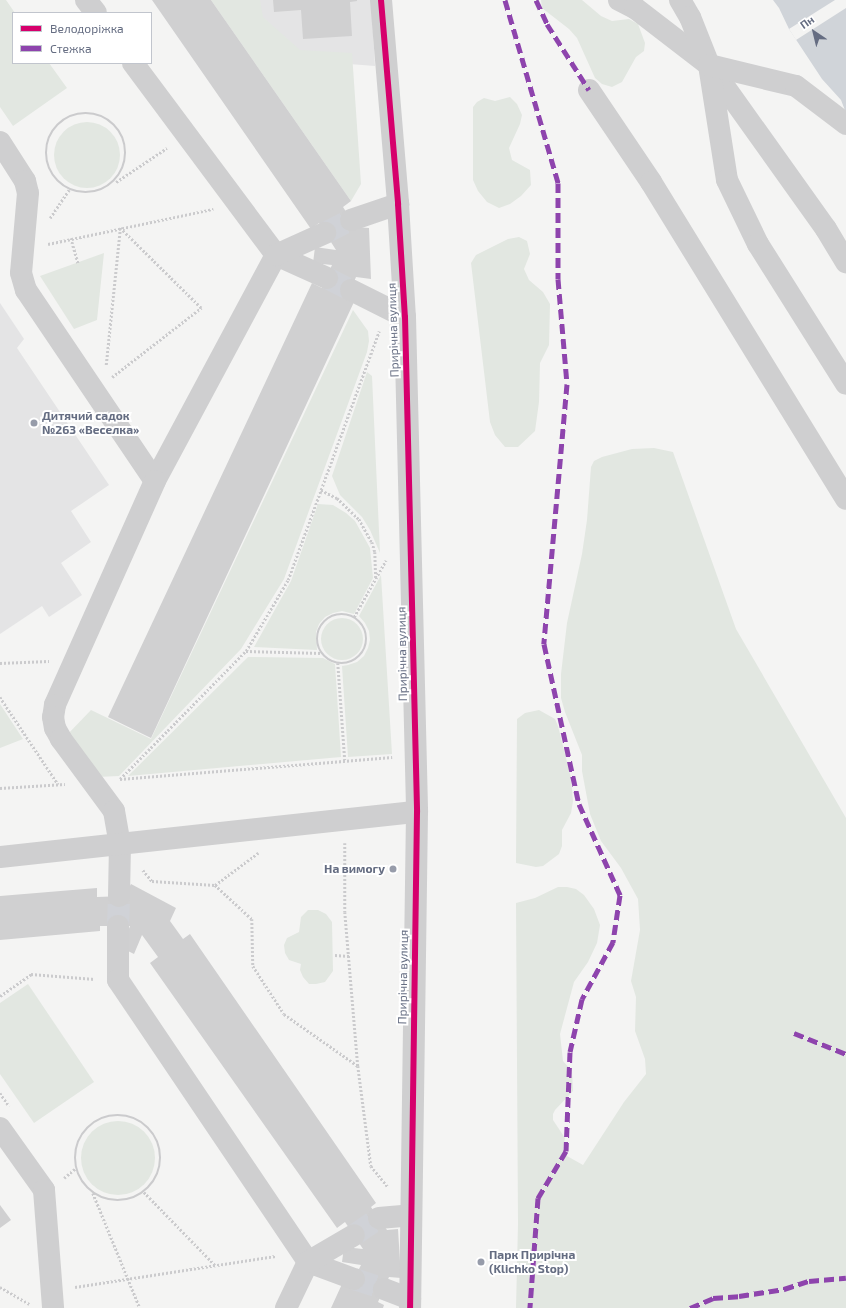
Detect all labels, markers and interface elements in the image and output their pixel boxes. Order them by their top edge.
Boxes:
legend [12,12,152,64]
north arrow [794,12,834,52]
text: Пн [797,12,816,31]
text: Велодоріжка [50,21,124,35]
text: Стежка [50,41,92,55]
street label: Прирічна вулиця [384,282,402,378]
place label: Дитячий садок №263 «Веселка» [42,409,139,437]
marker: Дитячий садок №263 «Веселка» [29,418,39,428]
street label: Прирічна вулиця [394,607,410,701]
place label: На вимогу [324,862,385,876]
marker: На вимогу [388,864,398,874]
street label: Прирічна вулиця [395,930,411,1024]
place label: Парк Прирічна (Klichko Stop) [489,1248,575,1276]
marker: Парк Прирічна (Klichko Stop) [476,1257,486,1267]

